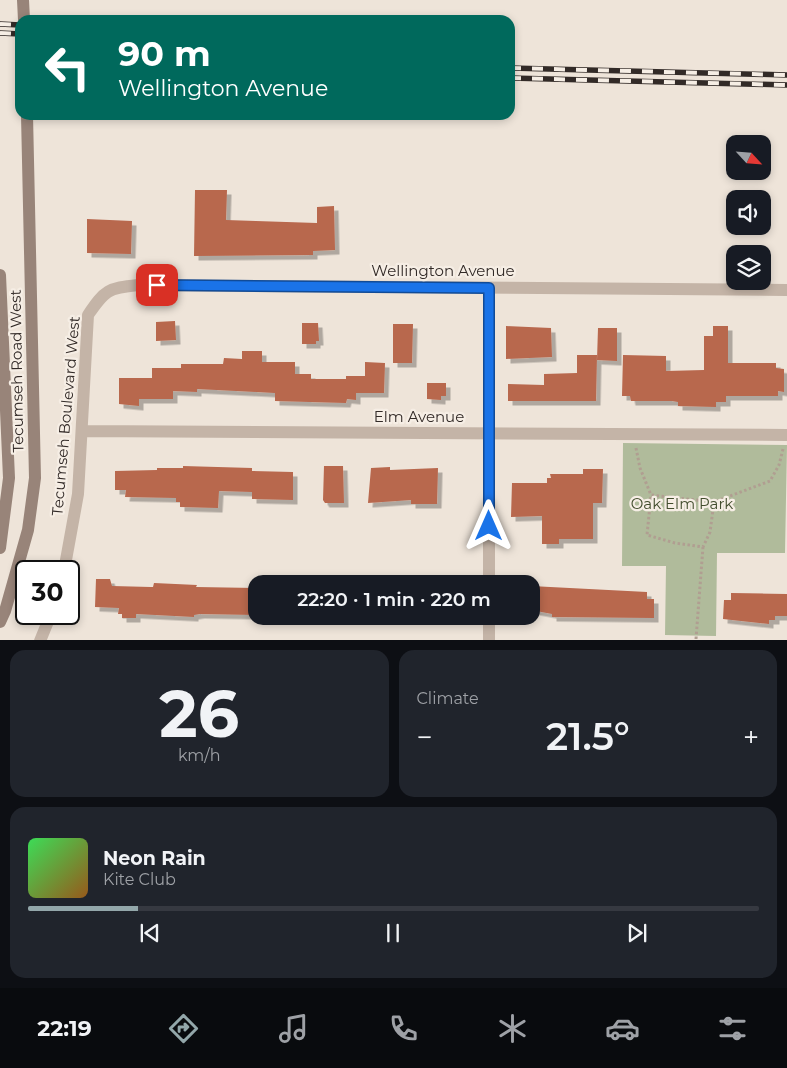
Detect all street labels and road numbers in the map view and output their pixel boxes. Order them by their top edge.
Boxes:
street label: Wellington Avenue [371,261,515,280]
street label: Tecumseh Road West [6,289,27,453]
street label: Tecumseh Boulevard West [47,315,84,517]
street label: Elm Avenue [374,407,464,426]

